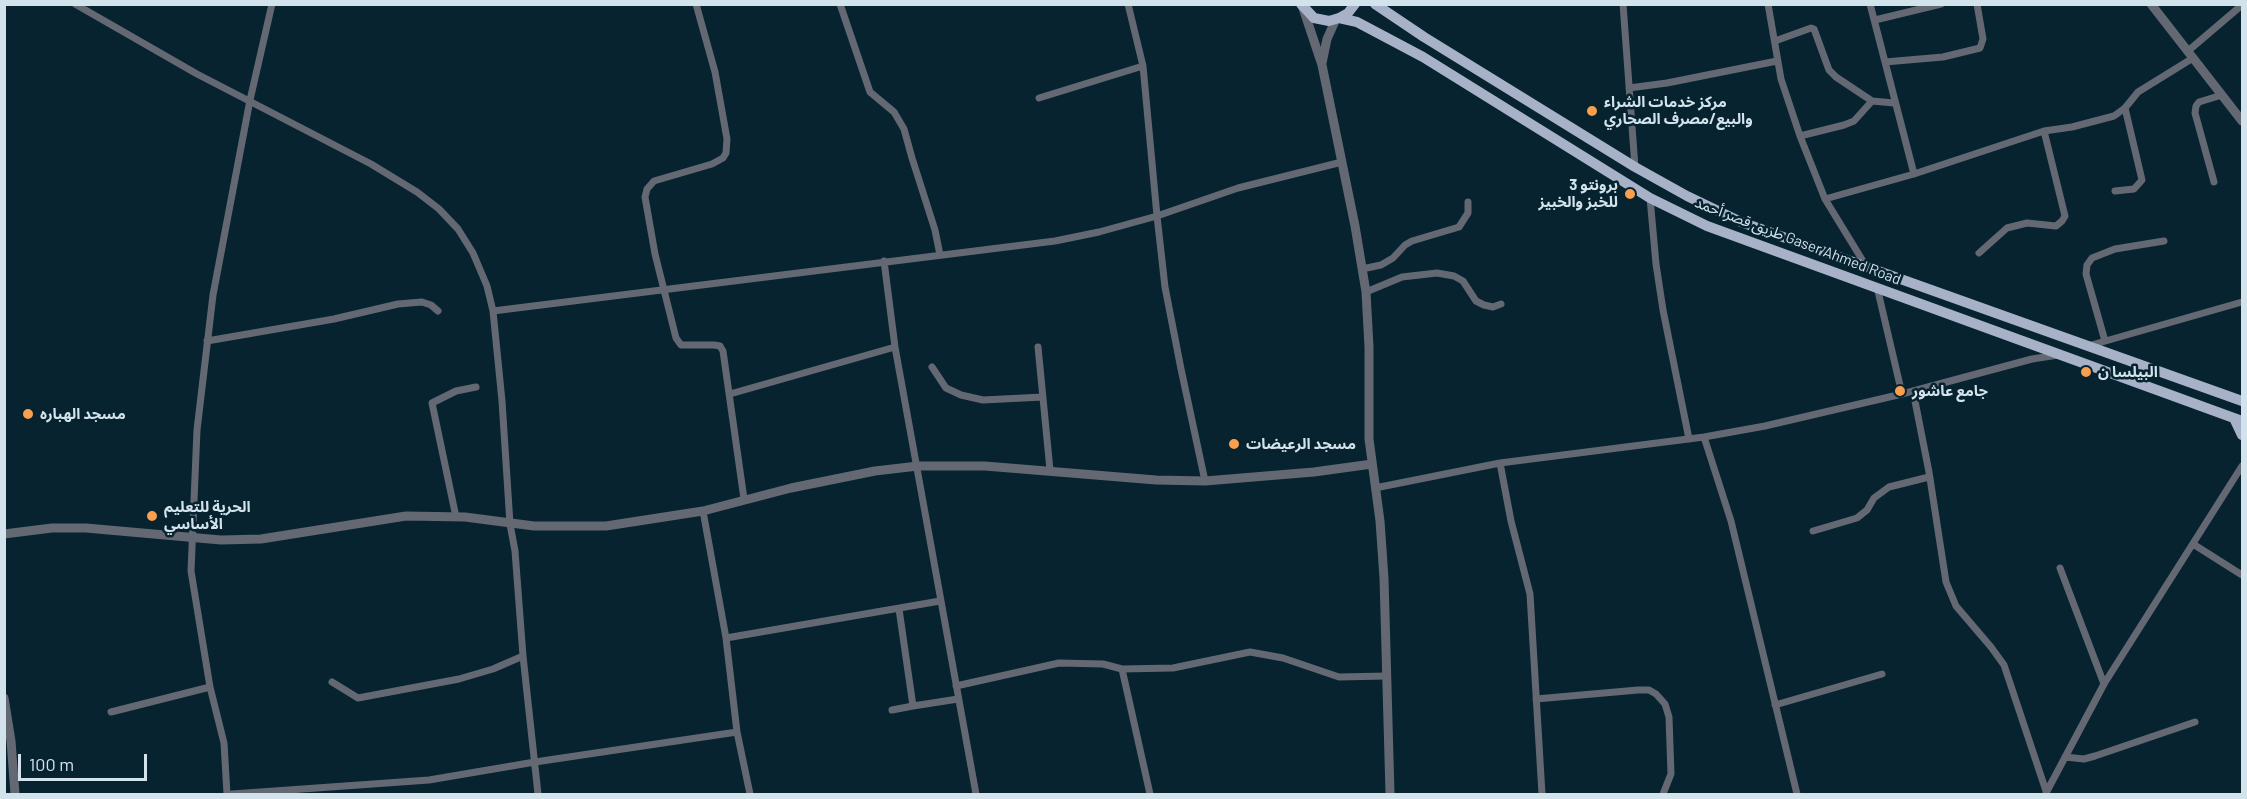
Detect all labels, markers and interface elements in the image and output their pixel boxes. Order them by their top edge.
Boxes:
place label: مركز خدمات الشراء والبيع/مصرف الصحاري [1604,93,1753,128]
marker: مركز خدمات الشراء والبيع/مصرف الصحاري [1585,104,1599,118]
place label: برونتو 3 للخبز والخبيز [1539,176,1618,211]
marker: برونتو 3 للخبز والخبيز [1623,187,1637,201]
street label: طريق قصر أحمد Gaser Ahmed Road [1692,193,1904,289]
place label: البيلسا ن [2098,363,2158,381]
marker: البيلسا ن [2079,365,2093,379]
place label: جامع عاشور [1912,382,1988,400]
marker: جامع عاشور [1893,384,1907,398]
place label: مسجد الهباره [40,405,126,423]
marker: مسجد الهباره [21,407,35,421]
place label: مسجد الرعيضات [1246,435,1356,453]
marker: مسجد الرعيضات [1227,437,1241,451]
place label: الحرية للتعليم الأساسي [164,498,251,533]
marker: الحرية للتعليم الأساسي [145,509,159,523]
scale bar [21,742,150,780]
text: 100 m [29,753,74,775]

